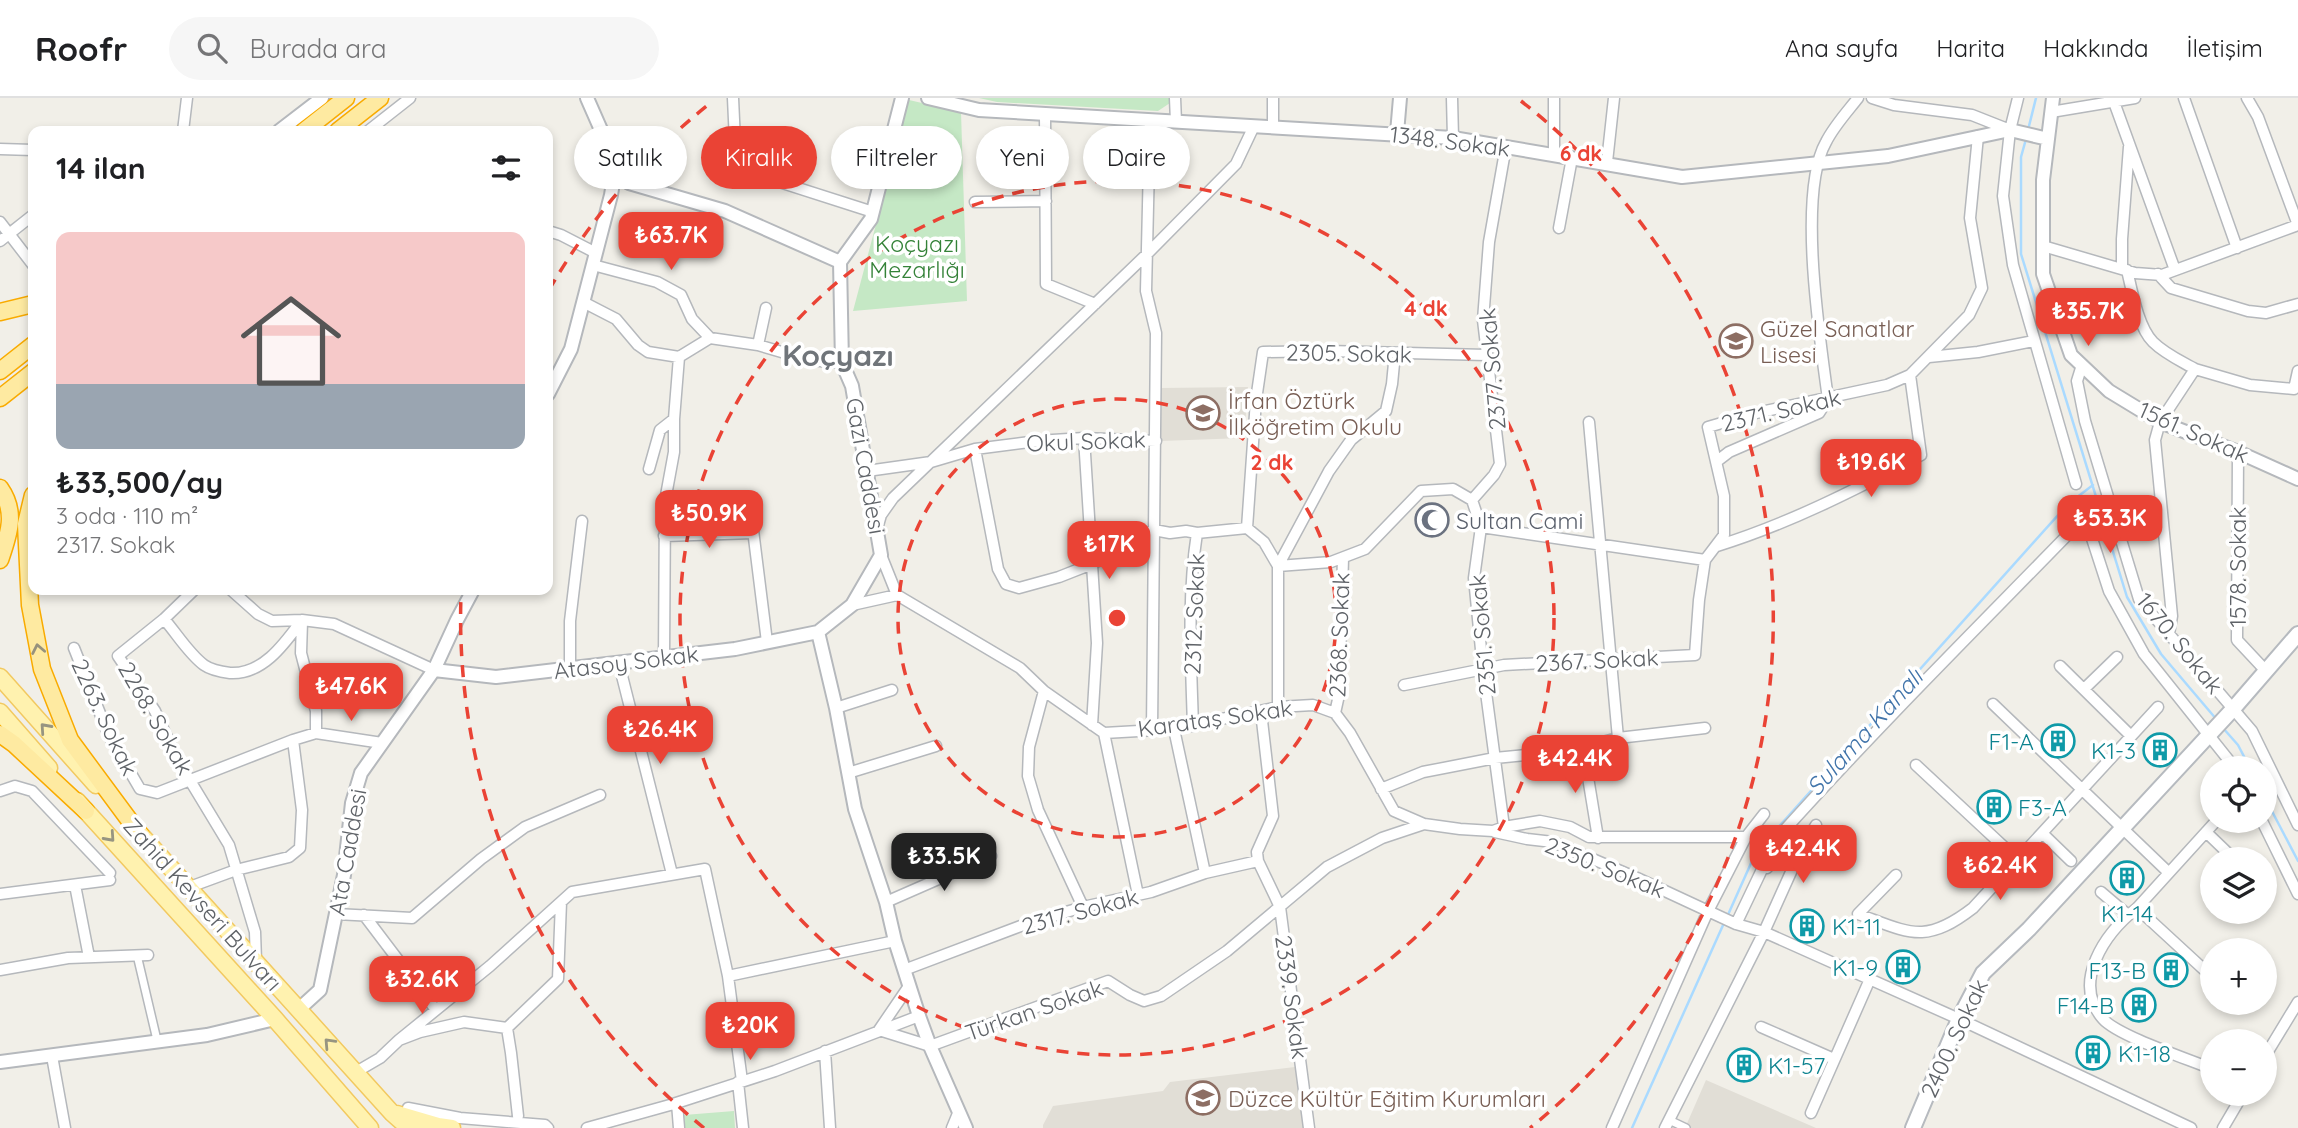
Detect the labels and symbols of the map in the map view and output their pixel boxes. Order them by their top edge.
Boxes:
street label: 1348. Sokak [1388,119,1512,163]
text: 6 dk [1560,140,1602,166]
pin: ₺63.7K [614,212,728,272]
park label: Koçyazı Mezarlığı [869,229,965,284]
pin: ₺35.7K [2031,288,2145,348]
text: 4 dk [1404,295,1448,321]
street label: 2377. Sokak [1472,307,1512,431]
place label: Güzel Sanatlar Lisesi [1760,314,1915,369]
school or university icon: Güzel Sanatlar Lisesi [1717,322,1755,360]
district label: Koçyazı [782,336,894,374]
street label: 2305. Sokak [1286,337,1412,369]
street label: 2371. Sokak [1718,382,1844,438]
place label: İrfan Öztürk İlköğretim Okulu [1228,386,1402,441]
school or university icon: İrfan Öztürk İlköğretim Okulu [1184,394,1222,432]
street label: 1561. Sokak [2134,395,2254,469]
street label: Gazi Caddesi [840,396,892,536]
street label: Okul Sokak [1026,424,1146,458]
pin: ₺19.6K [1814,440,1928,499]
text: 2 dk [1251,449,1294,475]
pin: ₺50.9K [652,490,766,550]
pin: ₺53.3K [2053,496,2167,555]
mosque icon: Sultan Cami [1413,501,1451,539]
place label: Sultan Cami [1456,506,1583,535]
street label: 1578. Sokak [2223,507,2252,627]
pin: ₺17K [1068,522,1150,581]
street label: 2312. Sokak [1177,553,1211,675]
street label: 2368. Sokak [1322,572,1356,698]
street label: 2351. Sokak [1462,573,1502,697]
street label: 1670. Sokak [2130,586,2230,700]
centre of rings [1105,606,1129,630]
street label: Atasoy Sokak [552,639,700,685]
street label: 2367. Sokak [1535,642,1659,678]
one-way arrow [32,643,47,655]
street label: 2263. Sokak [65,654,145,780]
street label: 2268. Sokak [112,656,200,780]
water label: Sulama Kanalı [1799,661,1930,801]
pin: ₺47.6K [294,664,408,723]
street label: Karataş Sokak [1136,693,1294,743]
pin: ₺26.4K [603,706,717,766]
building icon: F1-A [2039,722,2077,760]
one-way arrow [41,723,53,736]
place label: F1-A [1989,727,2034,756]
building icon: K1-3 [2141,731,2179,769]
pin: ₺42.4K [1518,736,1632,795]
place label: K1-3 [2091,736,2136,765]
street label: Ata Caddesi [322,786,372,918]
building icon: F3-A [1975,788,2013,826]
place label: F3-A [2018,793,2067,822]
street label: Zahid Kevseri Bulvarı [117,811,289,997]
pin: ₺42.4K [1746,826,1860,885]
one-way arrow [101,829,114,842]
street label: 2350. Sokak [1541,830,1669,904]
pin: ₺33.5K [887,834,1001,893]
pin: ₺62.4K [1943,842,2057,902]
building icon: K1-14 [2108,859,2146,897]
street label: 2317. Sokak [1019,882,1141,940]
place label: K1-14 [2101,899,2153,928]
building icon: K1-11 [1788,907,1826,945]
place label: K1-11 [1832,912,1881,941]
street label: 2339. Sokak [1269,933,1315,1061]
building icon: K1-9 [1884,948,1922,986]
building icon: F13-B [2152,951,2190,989]
place label: K1-9 [1832,953,1878,982]
pin: ₺32.6K [365,956,479,1016]
place label: F13-B [2088,956,2146,985]
street label: Türkan Sokak [961,973,1107,1047]
street label: 2400. Sokak [1914,974,1994,1102]
building icon: F14-B [2120,986,2158,1024]
place label: F14-B [2057,991,2114,1020]
pin: ₺20K [709,1002,791,1062]
building icon: K1-18 [2074,1034,2112,1072]
one-way arrow [324,1038,337,1051]
place label: K1-18 [2118,1039,2171,1068]
building icon: K1-57 [1725,1046,1763,1084]
place label: K1-57 [1768,1051,1826,1080]
school or university icon: Düzce Kültür Eğitim Kurumları [1184,1079,1222,1117]
place label: Düzce Kültür Eğitim Kurumları [1228,1084,1546,1113]

